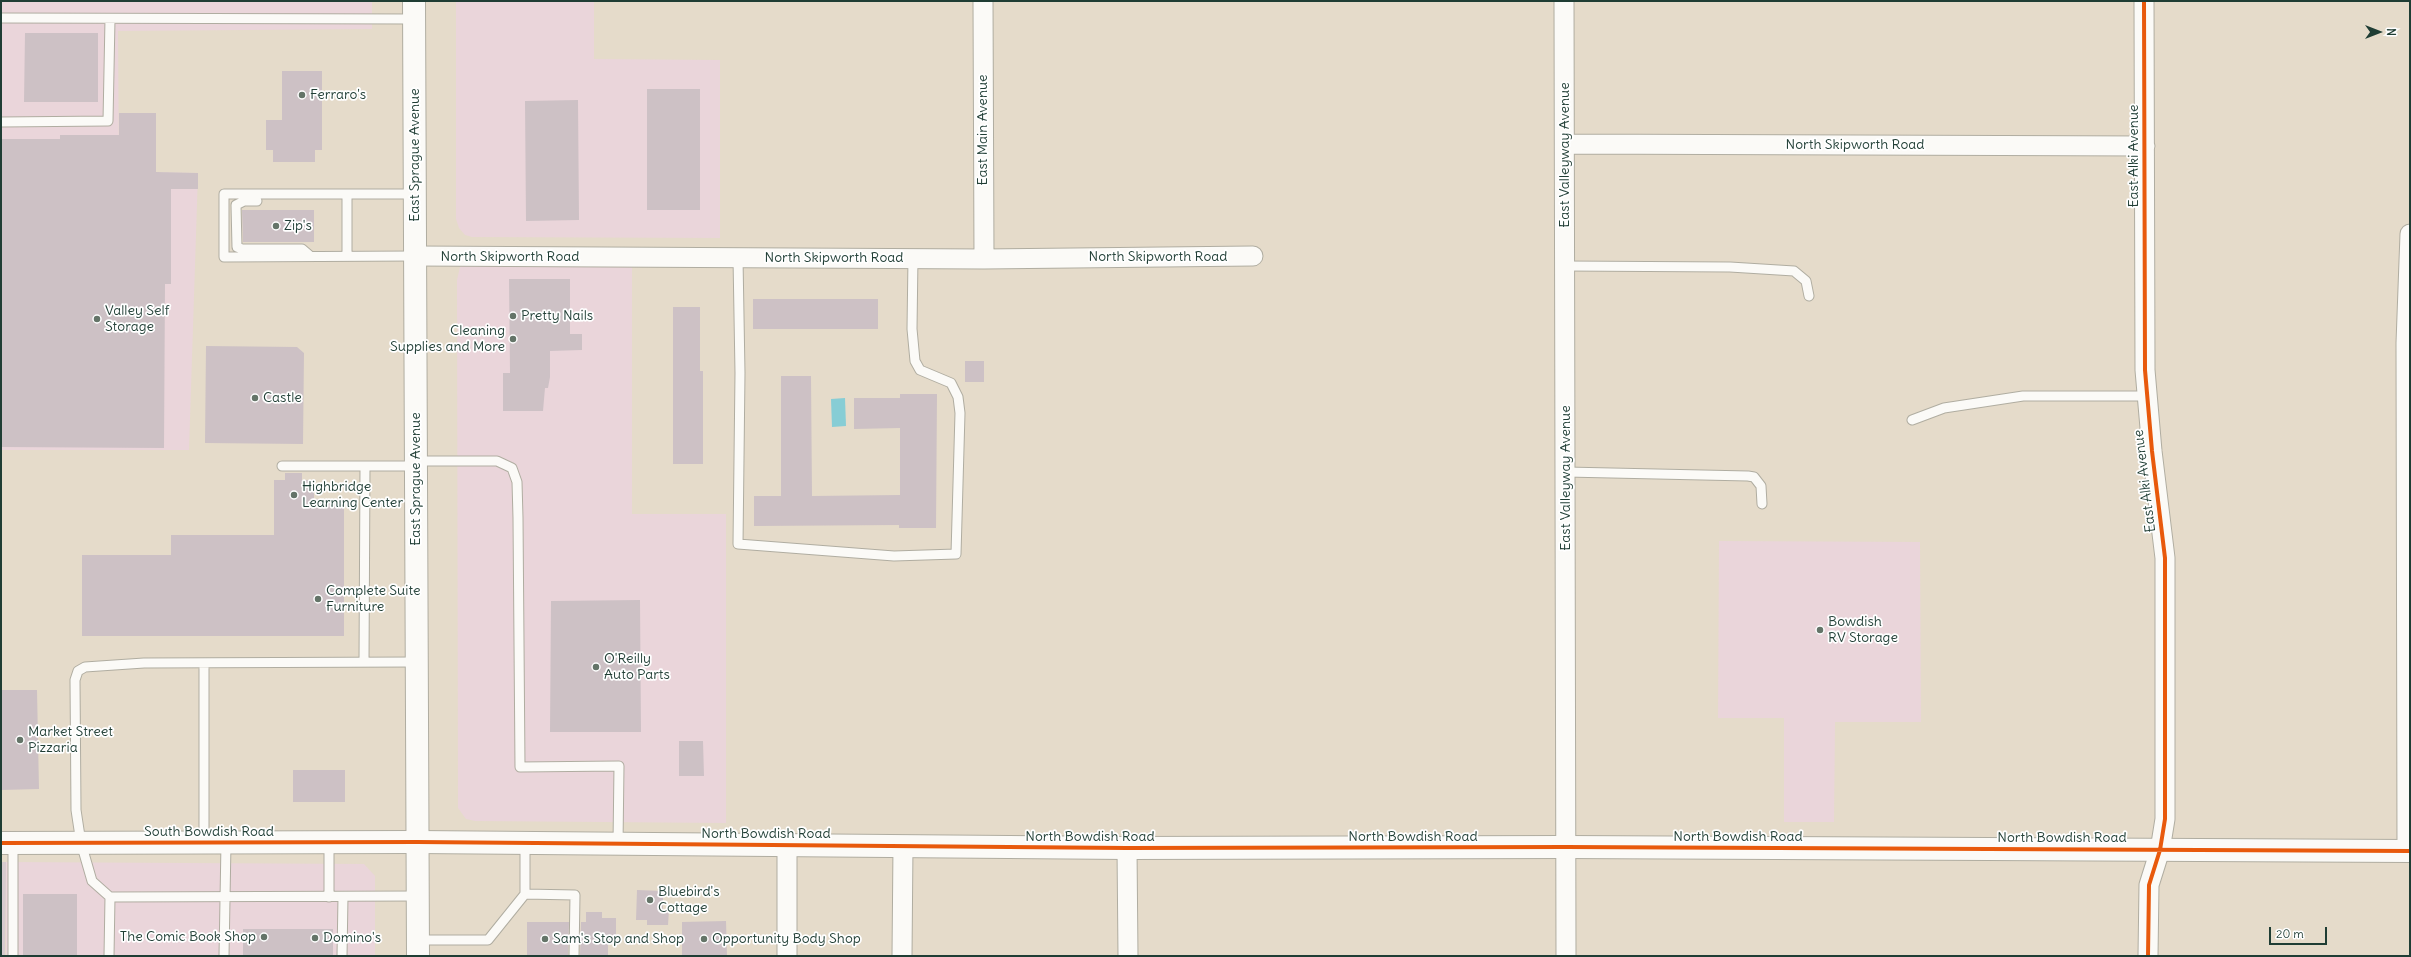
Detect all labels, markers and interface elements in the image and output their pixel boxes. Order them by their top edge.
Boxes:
north arrow [2359,12,2399,52]
text: N [2384,28,2398,36]
street label: East Main Avenue [975,74,991,186]
street label: East Valleyway Avenue [1557,82,1573,228]
place label: Ferraro's [310,87,366,103]
street label: East Sprague Avenue [407,88,423,222]
marker: Ferraro's [297,90,307,100]
street label: East Alki Avenue [2126,104,2142,208]
street label: North Skipworth Road [1786,137,1924,153]
place label: Zip's [284,218,312,234]
marker: Zip's [271,221,281,231]
street label: North Skipworth Road [441,249,579,265]
street label: North Skipworth Road [1089,249,1227,265]
street label: North Skipworth Road [765,250,903,266]
place label: Valley Self Storage [105,303,169,336]
place label: Pretty Nails [521,308,593,324]
marker: Pretty Nails [508,311,518,321]
marker: Valley Self Storage [92,314,102,324]
place label: Cleaning Supplies and More [390,323,505,356]
marker: Cleaning Supplies and More [508,334,518,344]
place label: Castle [263,390,302,406]
marker: Castle [250,393,260,403]
street label: East Valleyway Avenue [1558,405,1574,551]
street label: East Sprague Avenue [408,412,424,546]
street label: East Alki Avenue [2130,429,2160,533]
place label: Highbridge Learning Center [302,479,403,512]
marker: Highbridge Learning Center [289,490,299,500]
place label: Complete Suite Furniture [326,583,421,616]
marker: Complete Suite Furniture [313,594,323,604]
place label: Bowdish RV Storage [1828,614,1898,646]
marker: Bowdish RV Storage [1815,625,1825,635]
place label: O'Reilly Auto Parts [604,651,670,684]
marker: O'Reilly Auto Parts [591,662,601,672]
place label: Market Street Pizzaria [28,724,113,756]
marker: Market Street Pizzaria [15,735,25,745]
street label: South Bowdish Road [144,824,274,840]
street label: North Bowdish Road [701,826,831,842]
street label: North Bowdish Road [1025,829,1155,845]
street label: North Bowdish Road [1348,829,1478,845]
street label: North Bowdish Road [1673,829,1803,845]
street label: North Bowdish Road [1997,830,2127,846]
place label: Bluebird's Cottage [658,884,720,916]
marker: Bluebird's Cottage [645,895,655,905]
scale bar [2271,919,2329,945]
text: 20 m [2276,926,2304,941]
place label: The Comic Book Shop [120,929,256,945]
place label: Domino's [323,930,381,946]
place label: Sam's Stop and Shop [553,931,684,947]
place label: Opportunity Body Shop [712,931,861,947]
marker: The Comic Book Shop [259,932,269,942]
marker: Domino's [310,933,320,943]
marker: Sam's Stop and Shop [540,934,550,944]
marker: Opportunity Body Shop [699,934,709,944]

